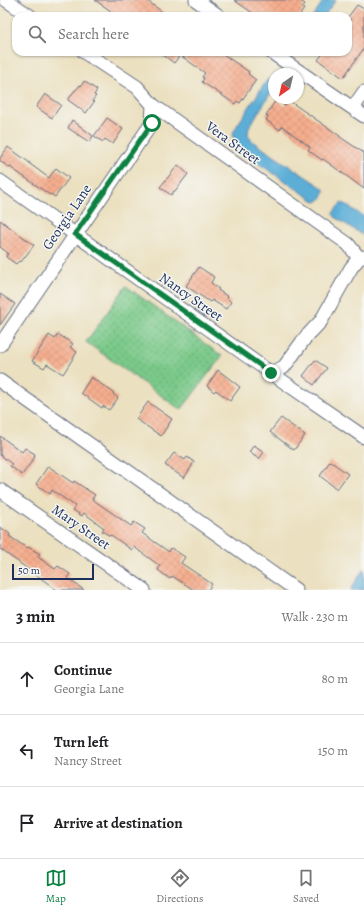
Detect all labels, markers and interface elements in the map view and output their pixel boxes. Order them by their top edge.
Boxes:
search box [12,12,352,56]
icon: search [26,23,48,45]
text: Search here [58,24,129,44]
north arrow [268,68,304,104]
route start [143,114,161,132]
street label: Vera Street [201,116,264,169]
street label: Georgia Lane [38,180,96,254]
street label: Nancy Street [155,268,227,326]
route end [262,364,280,382]
street label: Mary Street [48,500,114,554]
scale bar [12,562,94,581]
text: 50 m [18,563,40,578]
text: 3 min [16,605,55,628]
text: Walk · 230 m [282,608,348,625]
text: Continue [54,660,112,680]
icon: ahead [16,668,38,690]
text: 80 m [321,670,348,687]
text: Georgia Lane [54,680,124,697]
text: Turn left [54,732,109,752]
icon: left [16,740,38,762]
text: 150 m [318,742,348,759]
text: Nancy Street [54,752,122,769]
icon: arrive [16,812,38,834]
text: Arrive at destination [54,813,183,833]
tab: Map [45,867,67,906]
tab: Directions [156,867,204,906]
tab: Saved [293,867,319,906]

